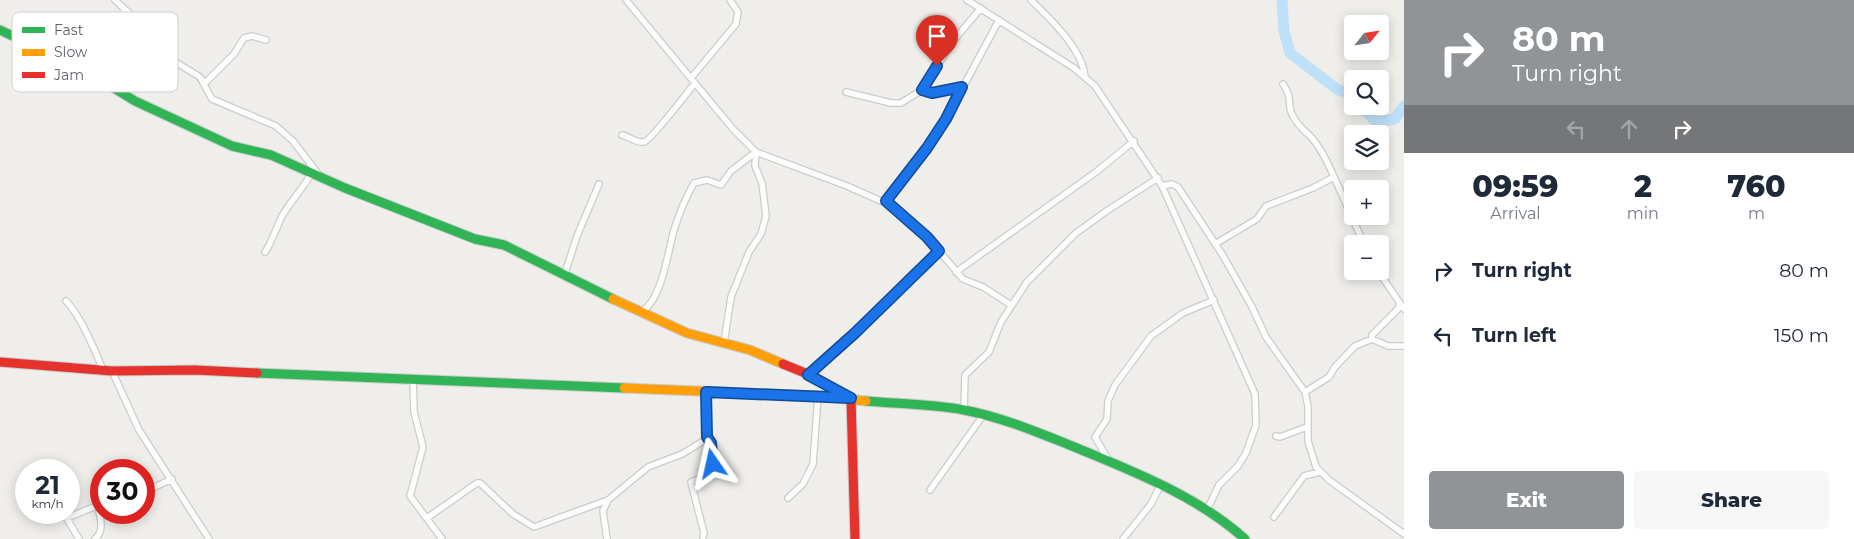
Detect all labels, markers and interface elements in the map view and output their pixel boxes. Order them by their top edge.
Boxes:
legend [12,12,178,92]
pin [916,15,958,66]
north arrow [1344,15,1389,60]
map controls [1344,15,1389,280]
text: 80 m [1512,17,1606,60]
icon: right [1429,20,1494,85]
text: Fast [54,21,84,39]
icon: arrive [923,22,951,50]
text: Slow [54,43,88,61]
text: Turn right [1512,60,1622,87]
text: Jam [53,66,84,84]
button: search [1344,70,1389,115]
icon: left [1562,115,1590,143]
icon: ahead [1615,115,1643,143]
icon: right [1668,115,1696,143]
button: layers [1344,125,1389,170]
text: 09:59 [1472,168,1559,205]
text: 2 [1634,168,1652,205]
text: 760 [1727,168,1786,205]
button: + [1344,180,1389,225]
text: Arrival [1490,204,1541,223]
text: min [1627,204,1659,223]
text: m [1748,204,1765,223]
button: − [1344,235,1389,280]
icon: right [1429,257,1457,285]
text: Turn right [1472,259,1572,282]
text: 80 m [1779,259,1829,282]
icon: left [1429,322,1457,350]
text: Turn left [1472,324,1557,347]
text: 150 m [1774,324,1829,347]
position arrow [686,437,738,489]
speed limit sign: 30 [90,459,155,524]
text: 21 [35,470,60,500]
button: Exit [1429,471,1624,529]
button: Share [1634,471,1829,529]
text: km/h [31,496,64,511]

